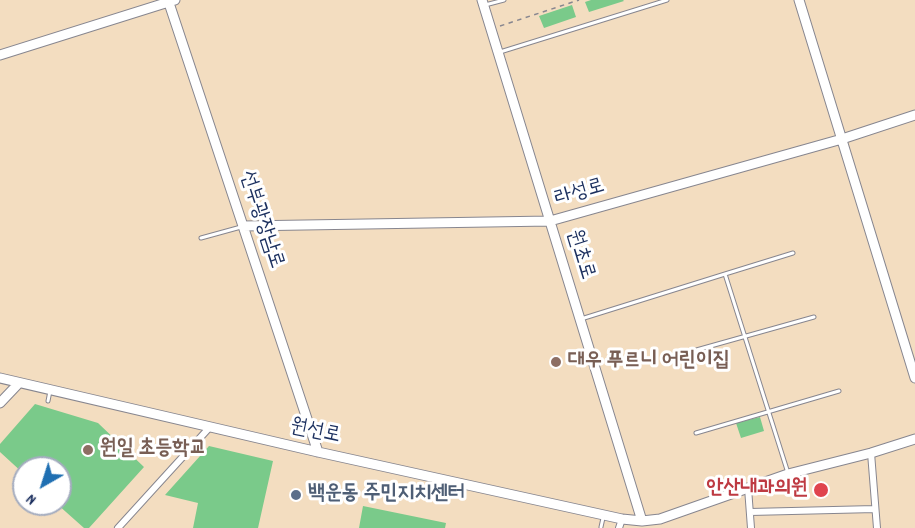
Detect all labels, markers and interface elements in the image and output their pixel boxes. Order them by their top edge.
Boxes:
street label: 선부광장남로 [232,168,288,272]
street label: 라성로 [552,175,608,213]
street label: 원초로 [560,227,598,283]
place label: 대우 푸르니 어린이집 [568,349,730,375]
marker: 대우 푸르니 어린이집 [549,355,563,369]
street label: 원선로 [288,415,342,451]
place label: 원일 초등학교 [100,437,206,463]
marker: 원일 초등학교 [81,443,95,457]
north arrow [12,456,72,516]
place label: 안산내과의원 [707,477,808,503]
marker: 안산내과의원 [812,481,830,499]
place label: 백운동 주민지치센터 [308,482,465,508]
text: N [21,487,42,510]
marker: 백운동 주민지치센터 [289,488,303,502]

